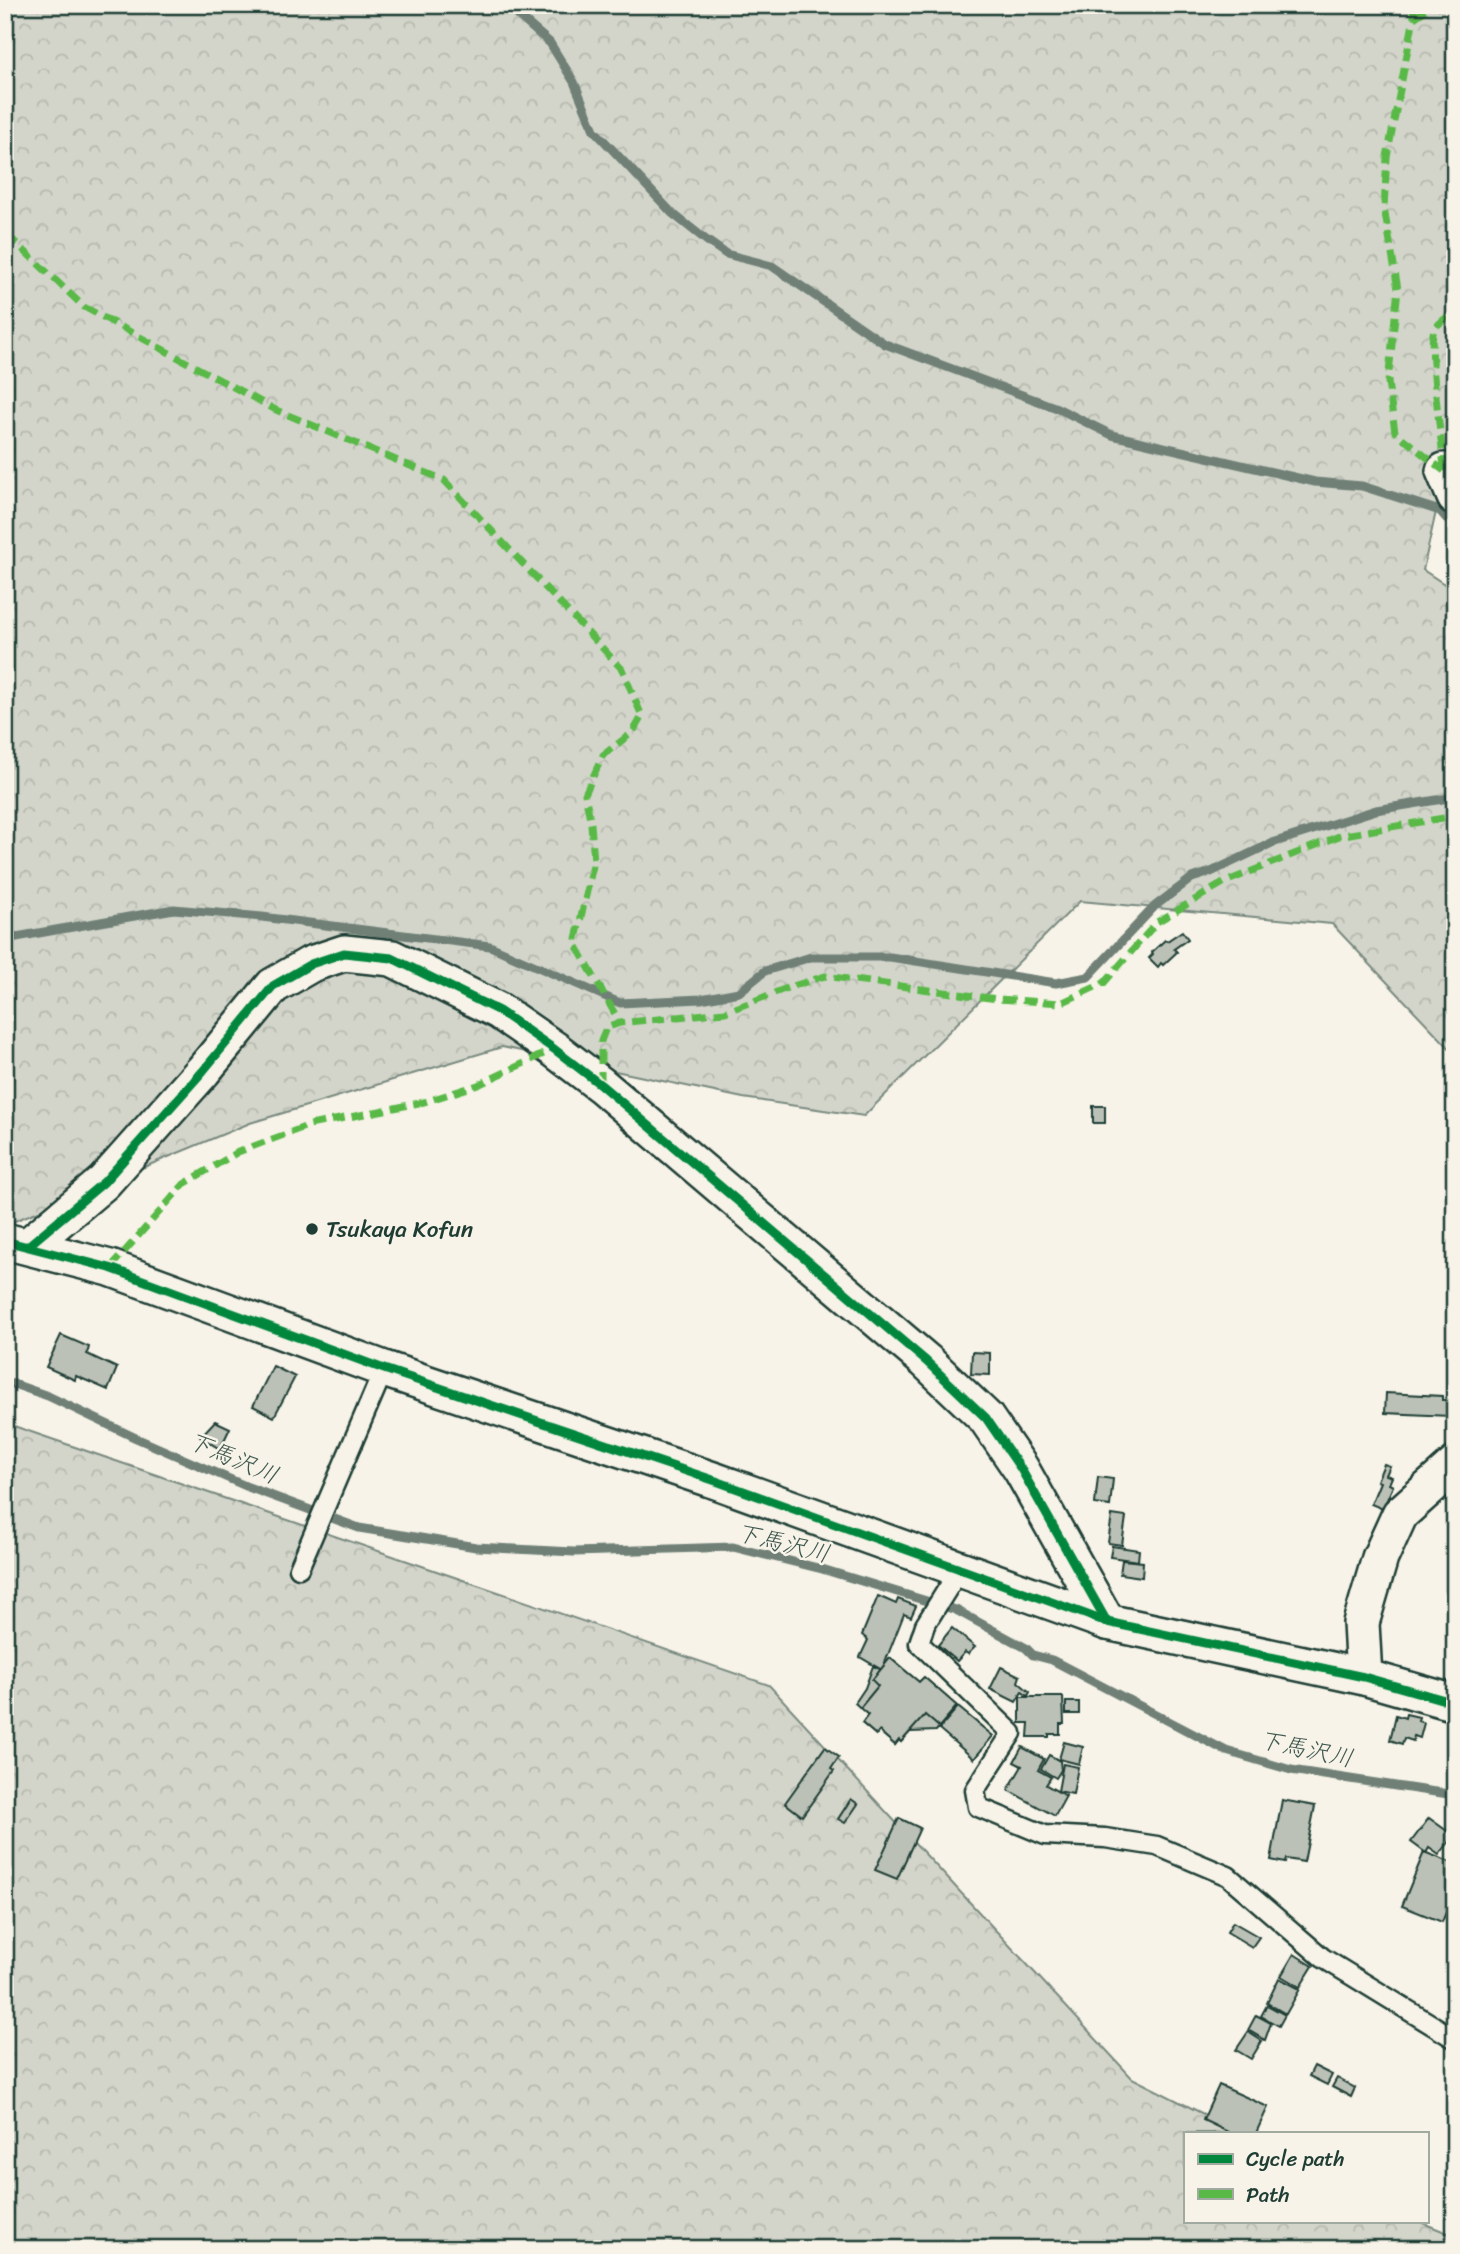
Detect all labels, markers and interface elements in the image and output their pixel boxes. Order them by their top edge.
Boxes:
place label: Tsukaya Kofun [326,1209,473,1250]
marker: Tsukaya Kofun [304,1221,320,1237]
water label: 下馬沢川 [181,1420,285,1496]
water label: 下馬沢川 [731,1511,835,1575]
water label: 下馬沢川 [1255,1718,1357,1780]
legend [1184,2132,1428,2222]
text: Cycle path [1246,2140,1345,2178]
text: Path [1246,2176,1289,2214]

